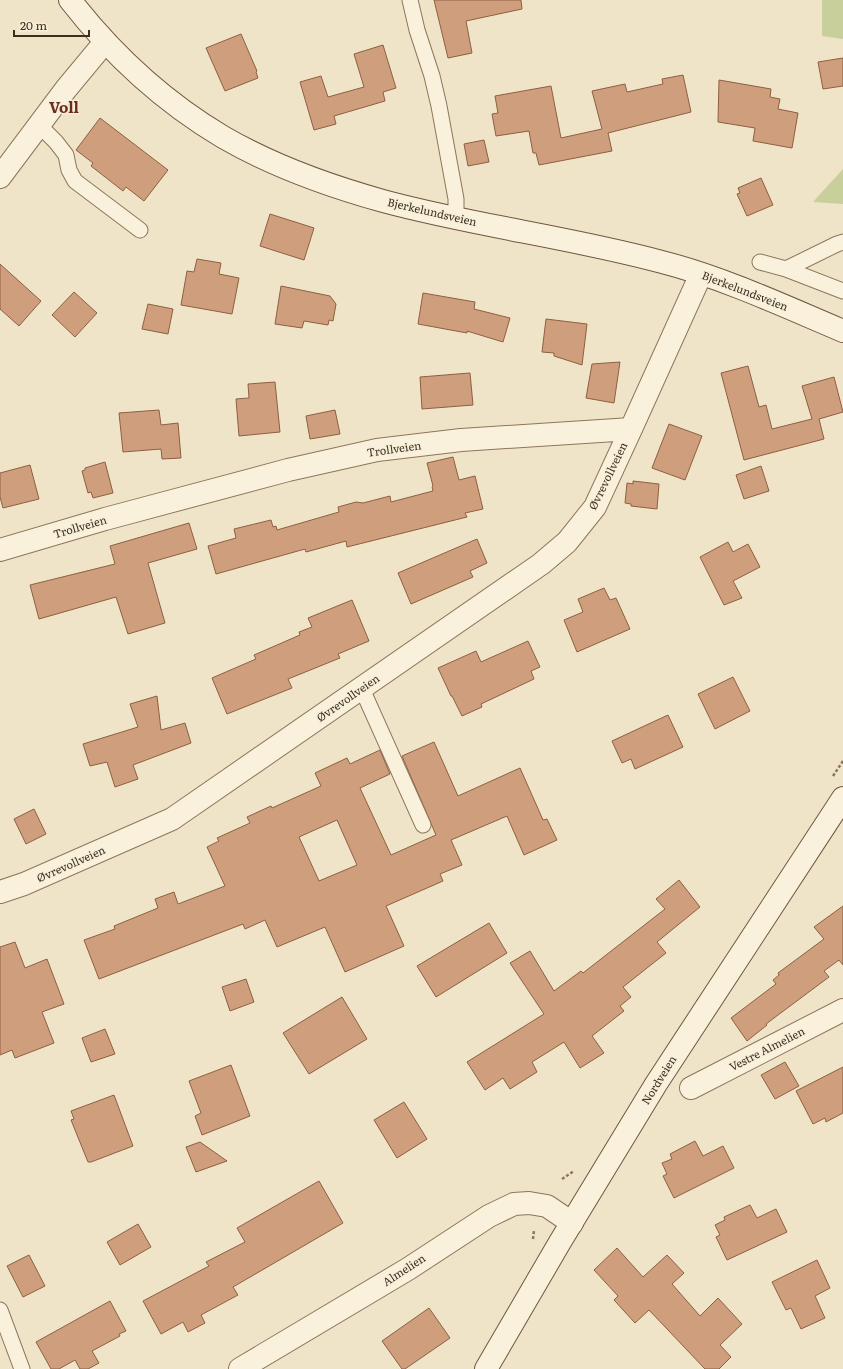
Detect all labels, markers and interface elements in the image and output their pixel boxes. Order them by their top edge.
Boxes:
scale bar [14,12,89,38]
text: 20 m [20,16,47,34]
district label: Voll [49,95,80,118]
street label: Bjerkelundsveien [386,193,478,229]
street label: Bjerkelundsveien [700,266,791,314]
street label: Trollveien [366,436,422,460]
street label: Øvrevollveien [584,439,630,512]
street label: Trollveien [51,511,108,541]
street label: Øvrevollveien [313,670,382,725]
street label: Øvrevollveien [34,841,107,885]
street label: Vestre Almelien [726,1022,807,1074]
street label: Nordveien [637,1052,679,1107]
street label: Almelien [379,1249,428,1289]

